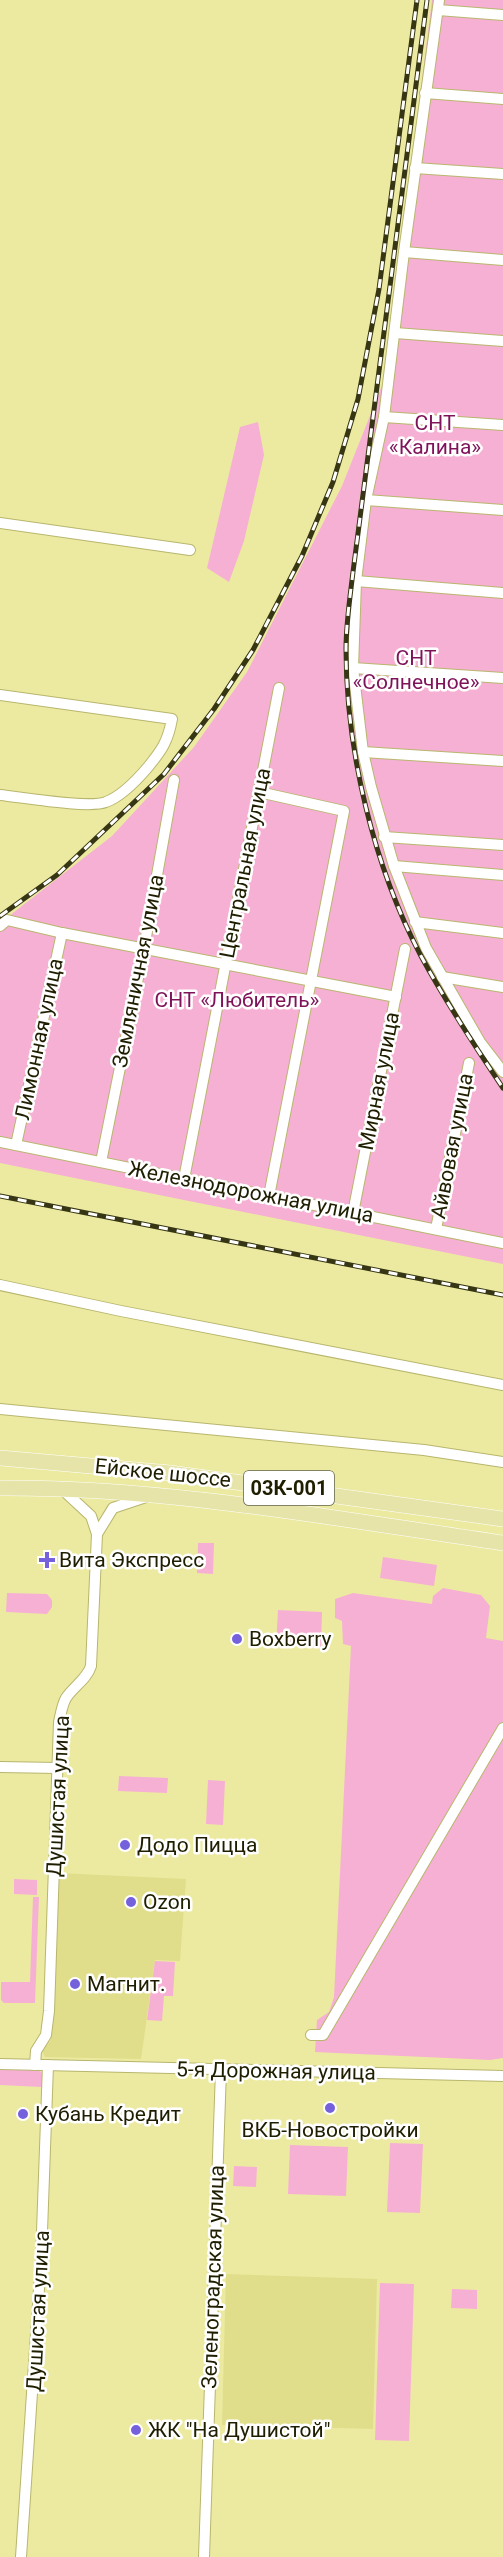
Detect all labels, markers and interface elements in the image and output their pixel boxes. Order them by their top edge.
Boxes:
park label: СНТ «Калина» [389,411,481,459]
park label: СНТ «Солнечное» [352,646,480,694]
street label: Центральная улица [215,766,275,960]
street label: Земляничная улица [107,872,169,1070]
street label: Лимонная улица [10,956,68,1122]
park label: СНТ «Любитель» [155,988,320,1012]
street label: Мирная улица [354,1010,404,1152]
street label: Айвовая улица [426,1071,478,1221]
street label: Железнодорожная улица [126,1156,376,1228]
street label: Ейское шоссе [94,1454,232,1492]
road number: 03К-001 [244,1471,334,1505]
place label: Вита Экспресс [59,1548,204,1572]
marker: Вита Экспресс [40,1553,54,1567]
place label: Boxberry [249,1627,332,1651]
marker: Boxberry [230,1632,244,1646]
street label: Душистая улица [42,1715,74,1877]
place label: Додо Пицца [137,1833,257,1857]
marker: Додо Пицца [118,1838,132,1852]
place label: Ozon [143,1890,191,1914]
marker: Ozon [124,1895,138,1909]
place label: Магнит. [87,1972,165,1996]
marker: Магнит. [68,1977,82,1991]
street label: 5-я Дорожная улица [176,2057,376,2085]
marker: ВКБ-Новостройки [323,2101,337,2115]
place label: Кубань Кредит [35,2102,181,2126]
marker: Кубань Кредит [16,2107,30,2121]
place label: ВКБ-Новостройки [241,2118,419,2142]
street label: Зеленоградская улица [197,2165,229,2389]
street label: Душистая улица [22,2230,54,2392]
place label: ЖК "На Душистой" [148,2418,330,2442]
marker: ЖК "На Душистой" [129,2423,143,2437]

